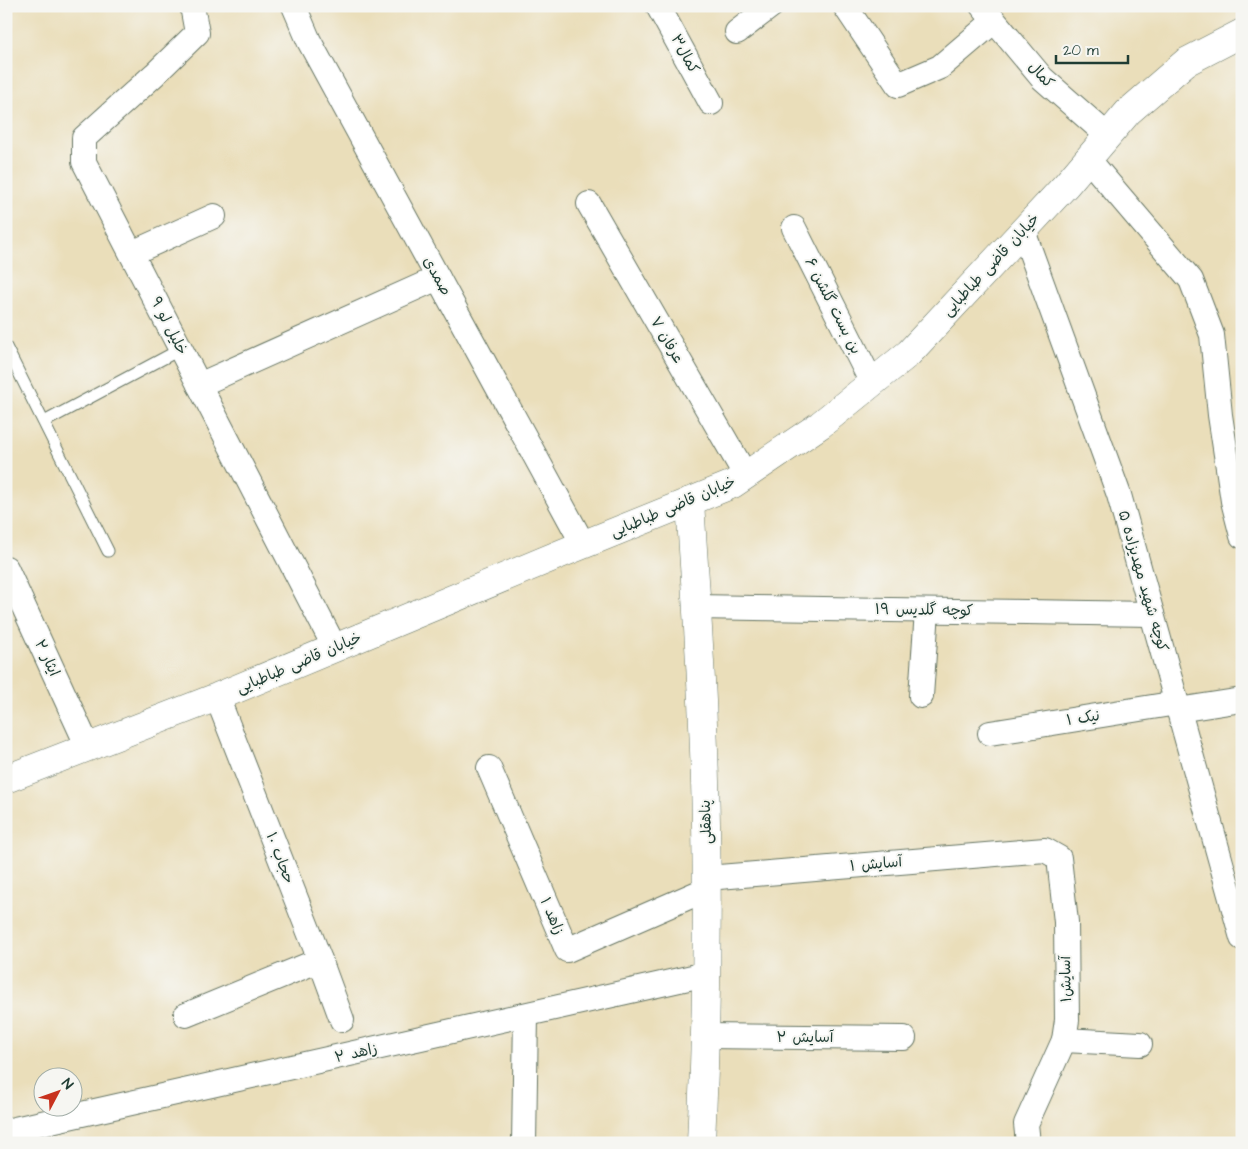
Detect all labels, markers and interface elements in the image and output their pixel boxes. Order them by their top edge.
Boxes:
street label: کمال۳ [666,31,704,77]
scale bar [1056,32,1128,64]
text: 20 m [1063,40,1099,61]
street label: کمال [1023,57,1059,93]
street label: خیابان قاضی طباطبایی [938,209,1044,321]
street label: صمدی [418,253,456,299]
street label: بن بست گلشن ۶ [800,254,866,358]
street label: خلیل لو ۹ [145,293,193,359]
street label: عرفان ۷ [645,313,689,367]
street label: خیابان قاضی طباطبایی [607,471,739,543]
street label: کوچه شهید مهدیزاده ۵ [1113,508,1173,654]
street label: کوچه گلدیس ۱۹ [875,599,973,621]
street label: خیابان قاضی طباطبایی [233,627,365,699]
street label: ایثار ۲ [29,636,65,680]
street label: نیک ۱ [1065,705,1101,731]
street label: پناهقلی [695,800,717,844]
street label: حجاب ۱۰ [261,829,299,887]
street label: آسایش ۱ [849,851,904,877]
street label: زاهد ۱ [535,894,569,938]
street label: آسایش۱ [1055,954,1077,1002]
street label: آسایش ۲ [776,1027,835,1048]
street label: زاهد ۲ [333,1038,379,1068]
north arrow [32,1066,82,1116]
text: N [57,1074,78,1094]

